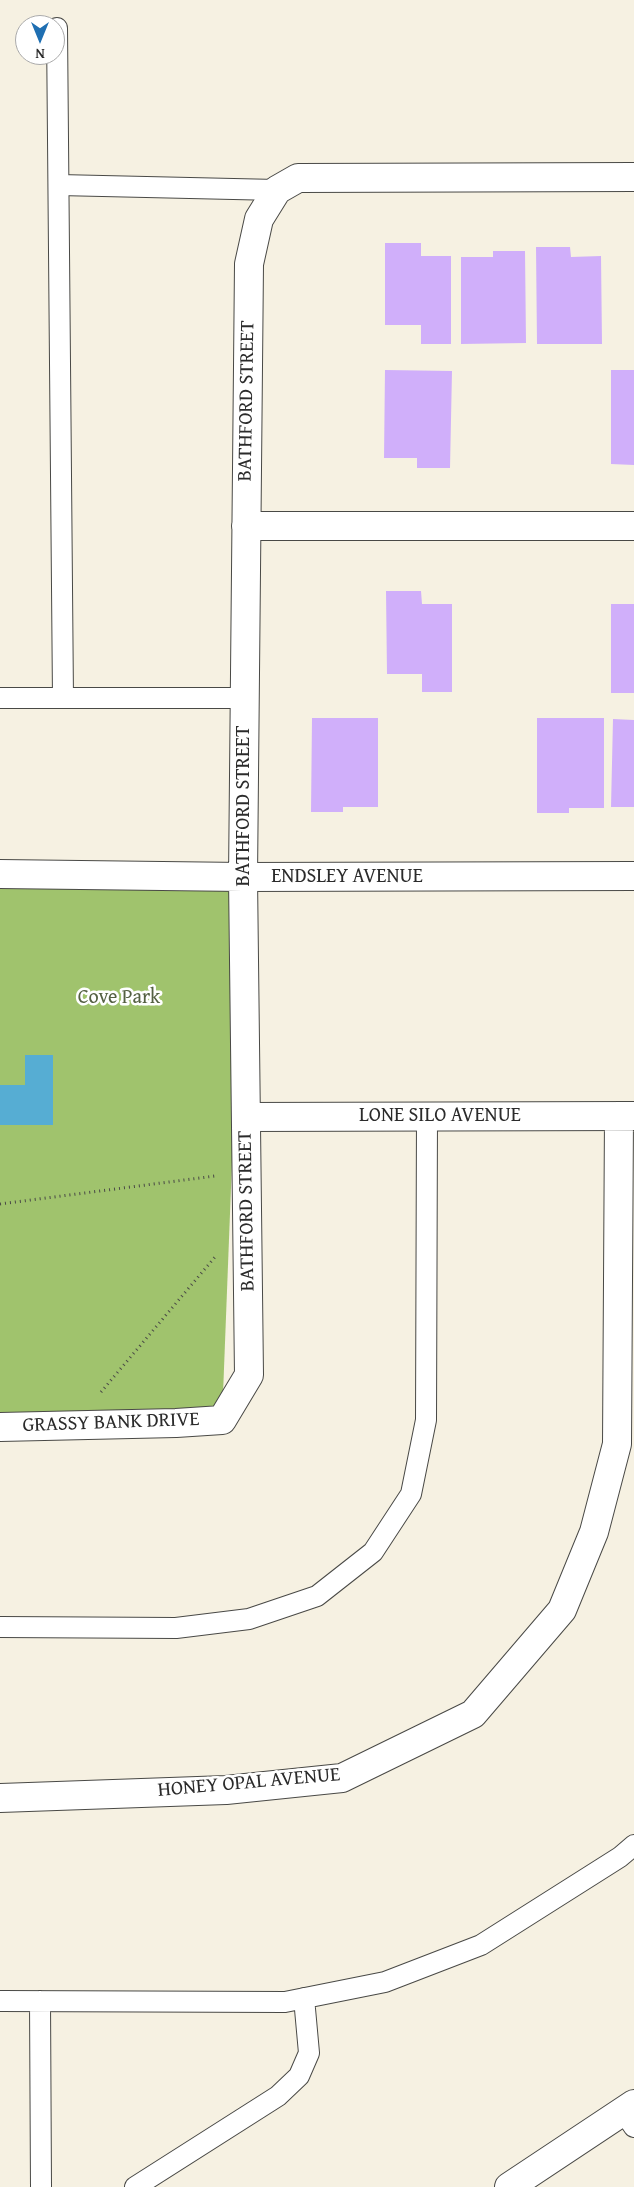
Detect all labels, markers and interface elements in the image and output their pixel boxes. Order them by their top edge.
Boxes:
north arrow [15,15,65,65]
text: N [35,44,45,64]
street label: BATHFORD STREET [234,320,260,482]
street label: BATHFORD STREET [232,726,256,886]
street label: ENDSLEY AVENUE [271,865,423,889]
park label: Cove Park [78,986,160,1010]
street label: LONE SILO AVENUE [359,1104,521,1128]
street label: BATHFORD STREET [234,1130,260,1292]
street label: GRASSY BANK DRIVE [22,1408,200,1438]
street label: HONEY OPAL AVENUE [157,1763,341,1803]

